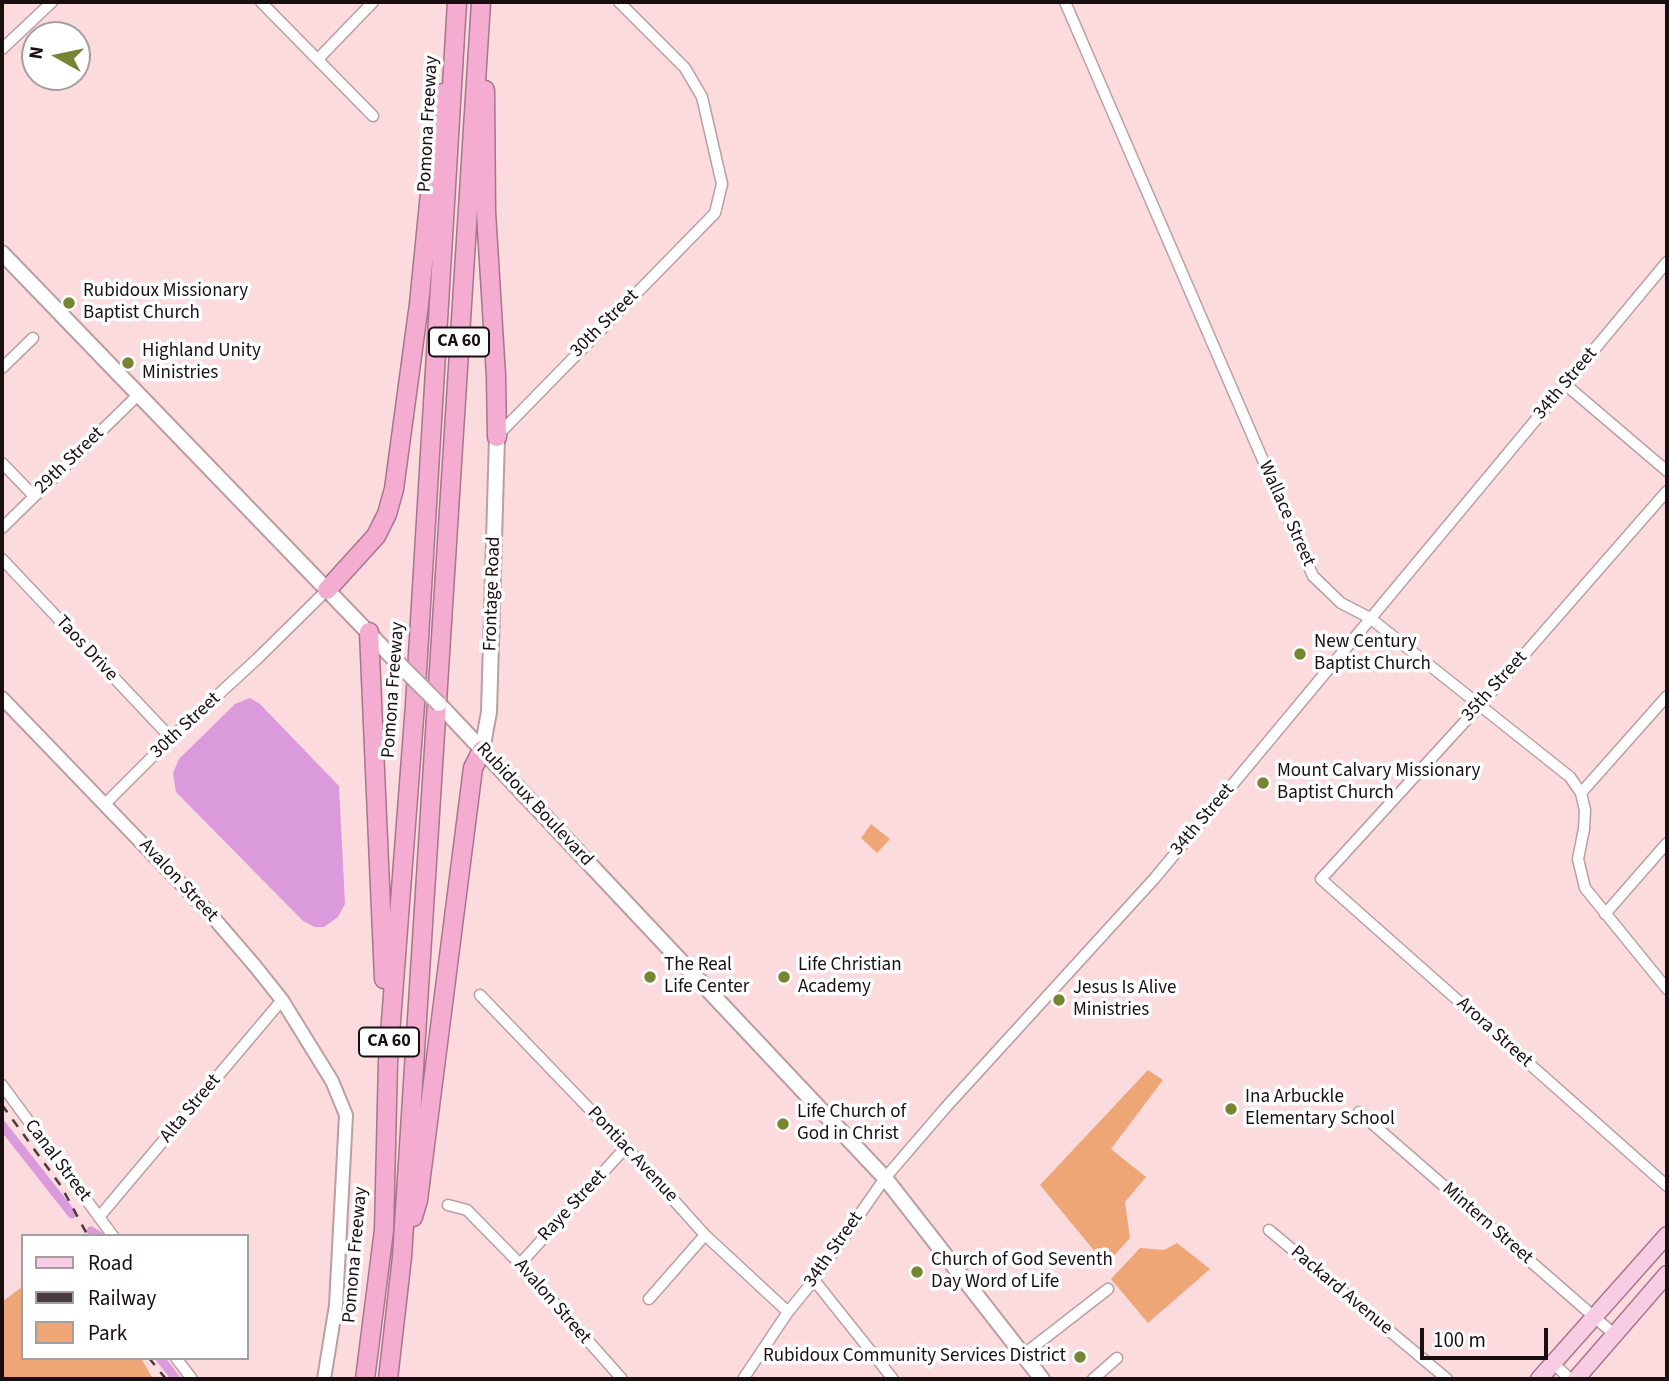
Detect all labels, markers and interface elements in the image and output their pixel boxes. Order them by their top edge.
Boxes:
north arrow [21,21,91,91]
text: N [22,45,51,61]
street label: Pomona Freeway [414,55,444,193]
place label: Rubidoux Missionary Baptist Church [83,281,248,325]
street label: 30th Street [566,285,644,363]
marker: Rubidoux Missionary Baptist Church [61,295,77,311]
road number: CA 60 [429,328,489,356]
place label: Highland Unity Ministries [142,341,261,385]
street label: 34th Street [1529,343,1603,425]
marker: Highland Unity Ministries [120,355,136,371]
street label: 29th Street [31,423,109,499]
street label: Wallace Street [1253,458,1319,570]
street label: Frontage Road [480,536,506,652]
street label: Taos Drive [50,611,122,687]
street label: Pomona Freeway [378,621,410,759]
place label: New Century Baptist Church [1314,632,1431,676]
marker: New Century Baptist Church [1292,646,1308,662]
street label: 35th Street [1457,647,1533,727]
street label: 30th Street [146,688,226,764]
street label: Rubidoux Boulevard [471,738,597,872]
place label: Mount Calvary Missionary Baptist Church [1277,761,1480,805]
marker: Mount Calvary Missionary Baptist Church [1255,775,1271,791]
street label: 34th Street [1166,779,1240,861]
street label: Avalon Street [134,835,222,927]
place label: The Real Life Center [664,955,749,999]
place label: Life Christian Academy [798,955,902,999]
marker: The Real Life Center [642,969,658,985]
marker: Life Christian Academy [776,969,792,985]
place label: Jesus Is Alive Ministries [1073,978,1176,1022]
marker: Jesus Is Alive Ministries [1051,992,1067,1008]
street label: Arora Street [1451,993,1537,1073]
road number: CA 60 [359,1028,419,1056]
street label: Alta Street [156,1070,226,1148]
place label: Ina Arbuckle Elementary School [1245,1087,1395,1131]
marker: Ina Arbuckle Elementary School [1223,1101,1239,1117]
street label: Pontiac Avenue [582,1102,682,1208]
place label: Life Church of God in Christ [797,1102,906,1146]
street label: Canal Street [19,1116,95,1206]
marker: Life Church of God in Christ [775,1116,791,1132]
street label: Raye Street [534,1165,612,1247]
street label: Mintern Street [1437,1178,1537,1270]
street label: Pomona Freeway [339,1186,373,1324]
street label: 34th Street [800,1208,868,1292]
legend [21,1234,248,1360]
street label: Packard Avenue [1285,1242,1397,1340]
text: Road [88,1248,133,1278]
place label: Church of God Seventh Day Word of Life [931,1250,1113,1294]
street label: Avalon Street [509,1255,595,1349]
marker: Church of God Seventh Day Word of Life [909,1264,925,1280]
text: Railway [88,1283,156,1313]
scale bar [1424,1314,1552,1358]
text: Park [88,1318,127,1348]
text: 100 m [1433,1325,1486,1355]
place label: Rubidoux Community Services District [763,1346,1066,1368]
marker: Rubidoux Community Services District [1072,1349,1088,1365]

